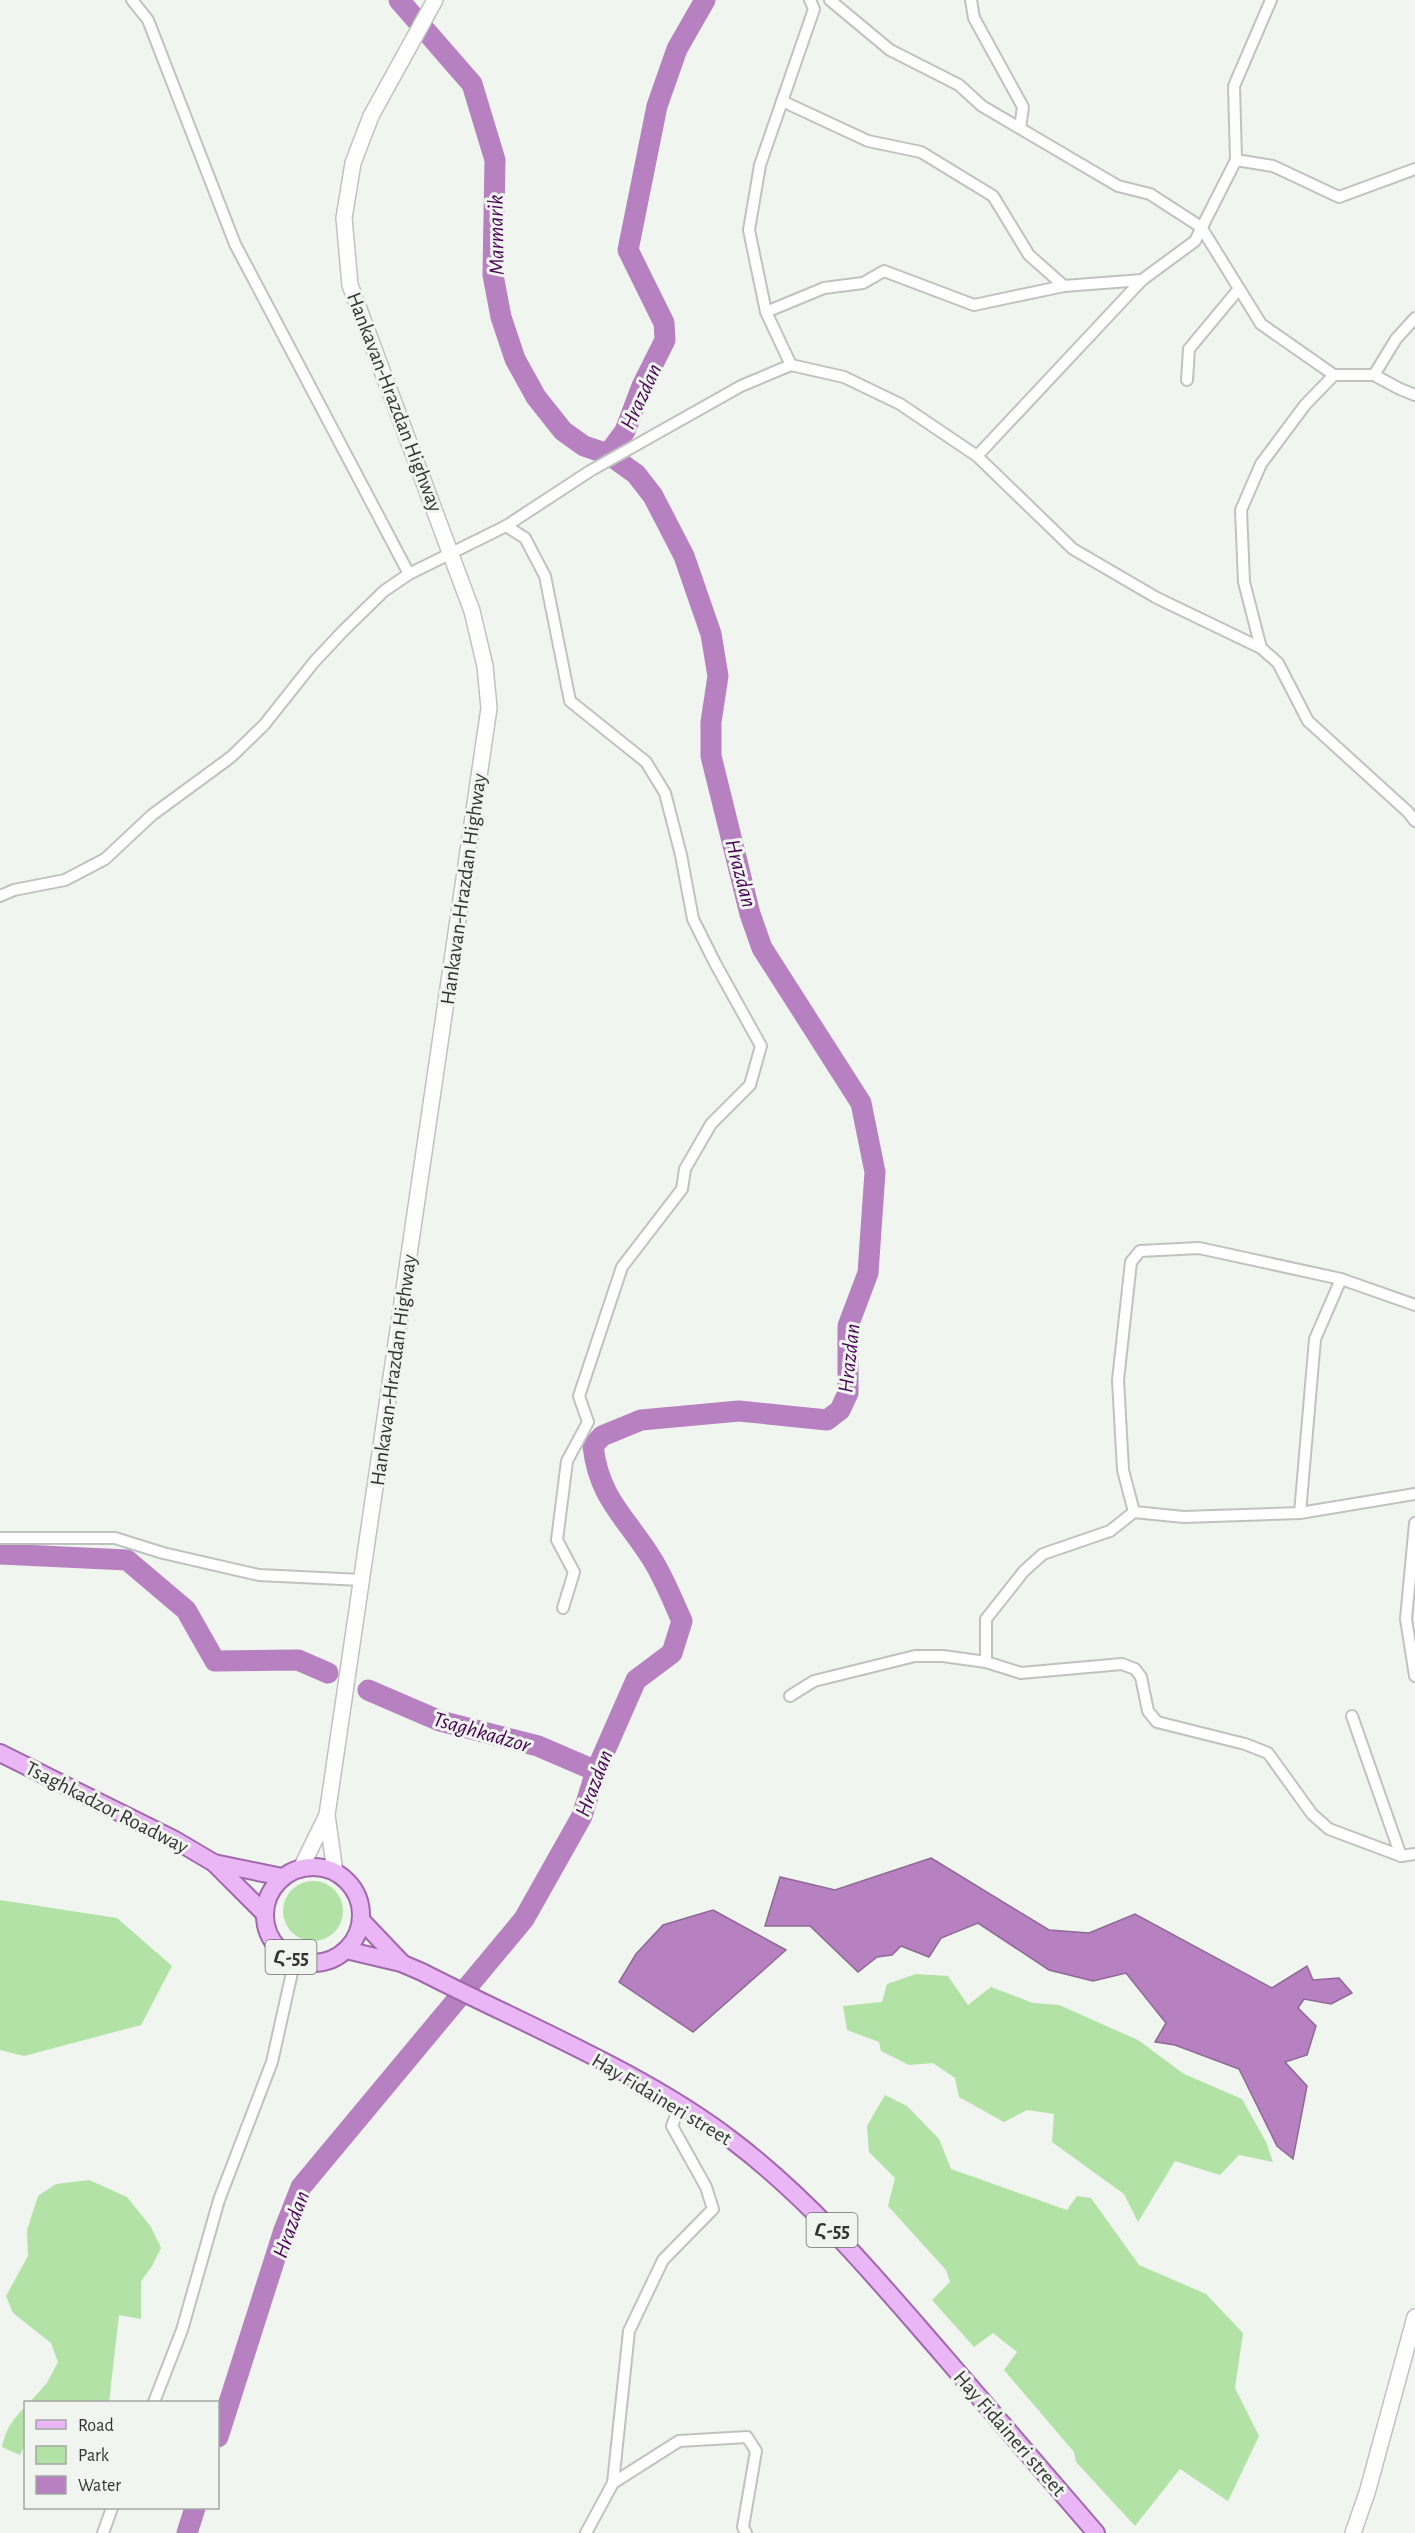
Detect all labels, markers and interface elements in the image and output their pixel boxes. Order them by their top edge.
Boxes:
water label: Marmarik [484,195,508,275]
street label: Hankavan-Hrazdan Highway [343,289,446,515]
water label: Hrazdan [616,360,666,433]
street label: Hankavan-Hrazdan Highway [437,772,490,1006]
water label: Hrazdan [721,837,761,910]
street label: Hankavan-Hrazdan Highway [367,1253,420,1487]
water label: Hrazdan [834,1322,864,1394]
water label: Tsaghkadzor [431,1708,534,1757]
water label: Hrazdan [571,1747,617,1820]
street label: Tsaghkadzor Roadway [22,1757,192,1858]
road number: Հ-55 [266,1940,316,1974]
street label: Hay Fidaineri street [588,2050,735,2149]
water label: Hrazdan [269,2188,313,2261]
road number: Հ-55 [806,2213,858,2247]
street label: Hay Fidaineri street [950,2367,1070,2500]
legend [24,2401,219,2509]
text: Road [78,2417,114,2435]
text: Park [78,2447,110,2465]
text: Water [78,2477,121,2495]

